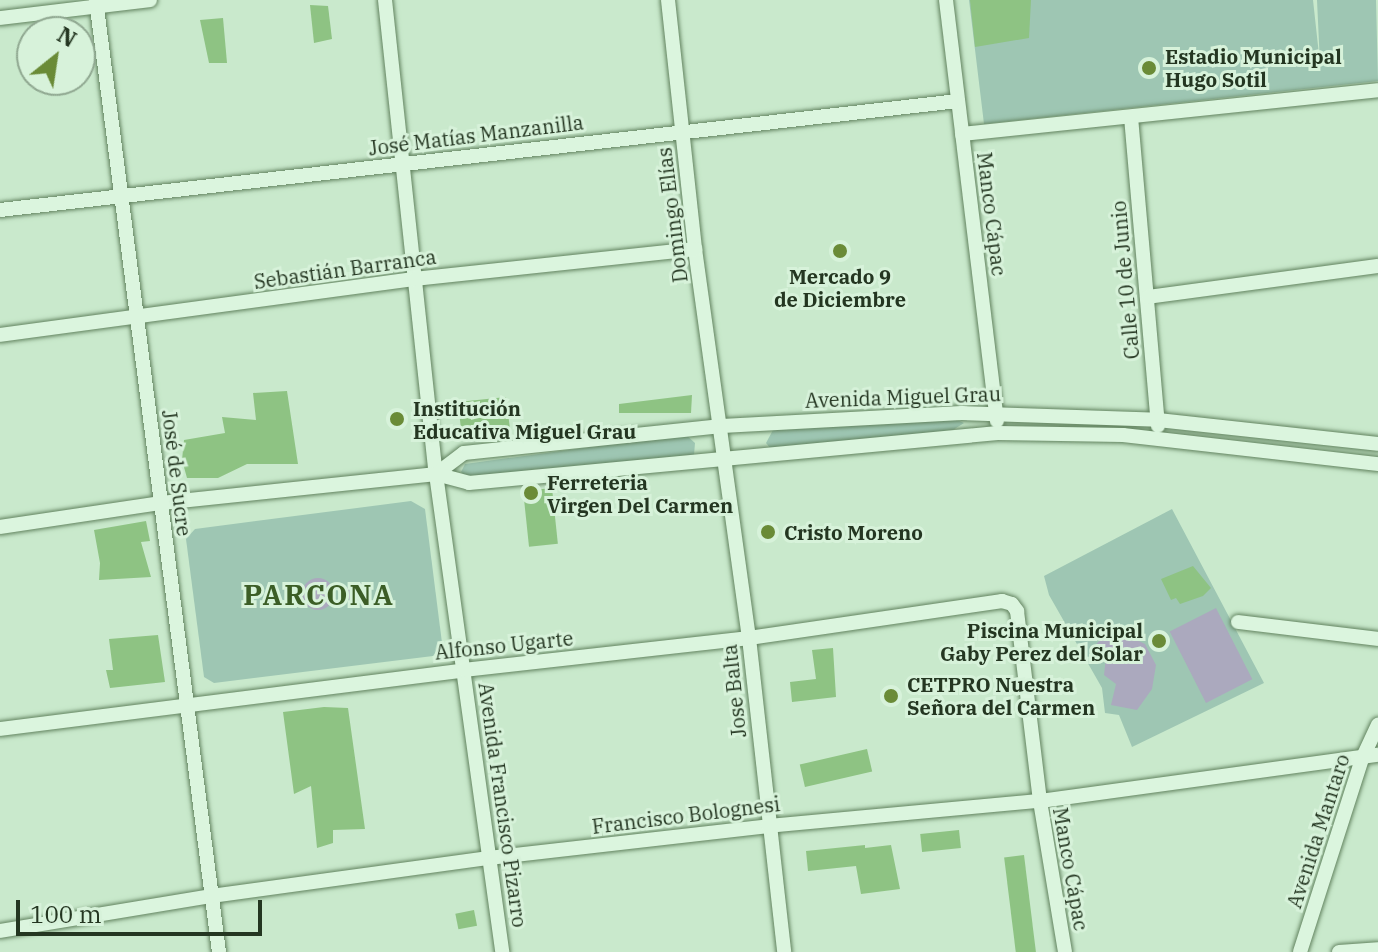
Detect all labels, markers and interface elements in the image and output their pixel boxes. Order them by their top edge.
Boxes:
north arrow [16,16,96,96]
text: N [52,20,82,53]
place label: Estadio Municipal Hugo Sotil [1165,44,1342,91]
marker: Estadio Municipal Hugo Sotil [1140,59,1158,77]
street label: José Matías Manzanilla [367,110,585,160]
street label: Domingo Elías [652,146,692,284]
street label: Manco Cápac [972,151,1012,277]
street label: Calle 10 de Junio [1106,200,1144,360]
marker: Mercado 9 de Diciembre [831,242,849,260]
street label: Sebastián Barranca [252,244,438,294]
place label: Mercado 9 de Diciembre [774,264,906,311]
street label: Avenida Miguel Grau [805,382,1001,412]
place label: Institución Educativa Miguel Grau [413,396,636,443]
street label: José de Sucre [157,409,197,537]
marker: Institución Educativa Miguel Grau [388,410,406,428]
place label: Ferreteria Virgen Del Carmen [547,470,733,517]
marker: Ferreteria Virgen Del Carmen [522,484,540,502]
place label: Cristo Moreno [784,520,923,544]
marker: Cristo Moreno [759,523,777,541]
district label: PARCONA [243,578,395,612]
place label: Piscina Municipal Gaby Perez del Solar [940,618,1143,665]
street label: Alfonso Ugarte [434,626,574,664]
marker: Piscina Municipal Gaby Perez del Solar [1150,632,1168,650]
street label: Jose Balta [717,643,751,739]
place label: CETPRO Nuestra Señora del Carmen [907,672,1095,719]
street label: Avenida Francisco Pizarro [474,681,532,929]
marker: CETPRO Nuestra Señora del Carmen [882,687,900,705]
street label: Avenida Mantaro [1282,751,1354,911]
street label: Francisco Bolognesi [591,792,781,838]
street label: Manco Cápac [1048,806,1094,932]
scale bar [20,884,266,934]
text: 100 m [30,898,102,930]

